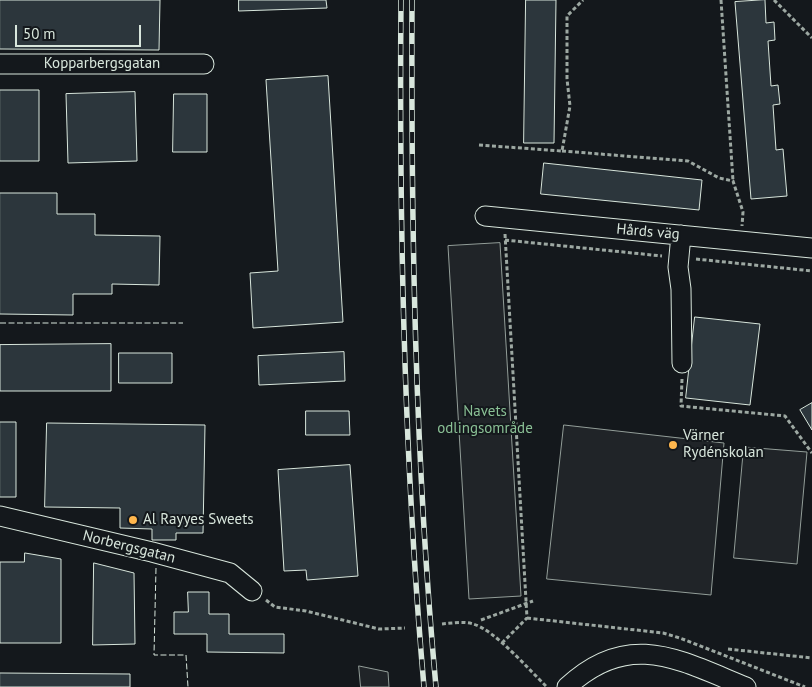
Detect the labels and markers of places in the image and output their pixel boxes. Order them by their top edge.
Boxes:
place label: Värner Rydénskolan [683,427,764,462]
marker: Värner Rydénskolan [667,439,679,451]
place label: Al Rayyes Sweets [143,511,254,529]
marker: Al Rayyes Sweets [127,514,139,526]

